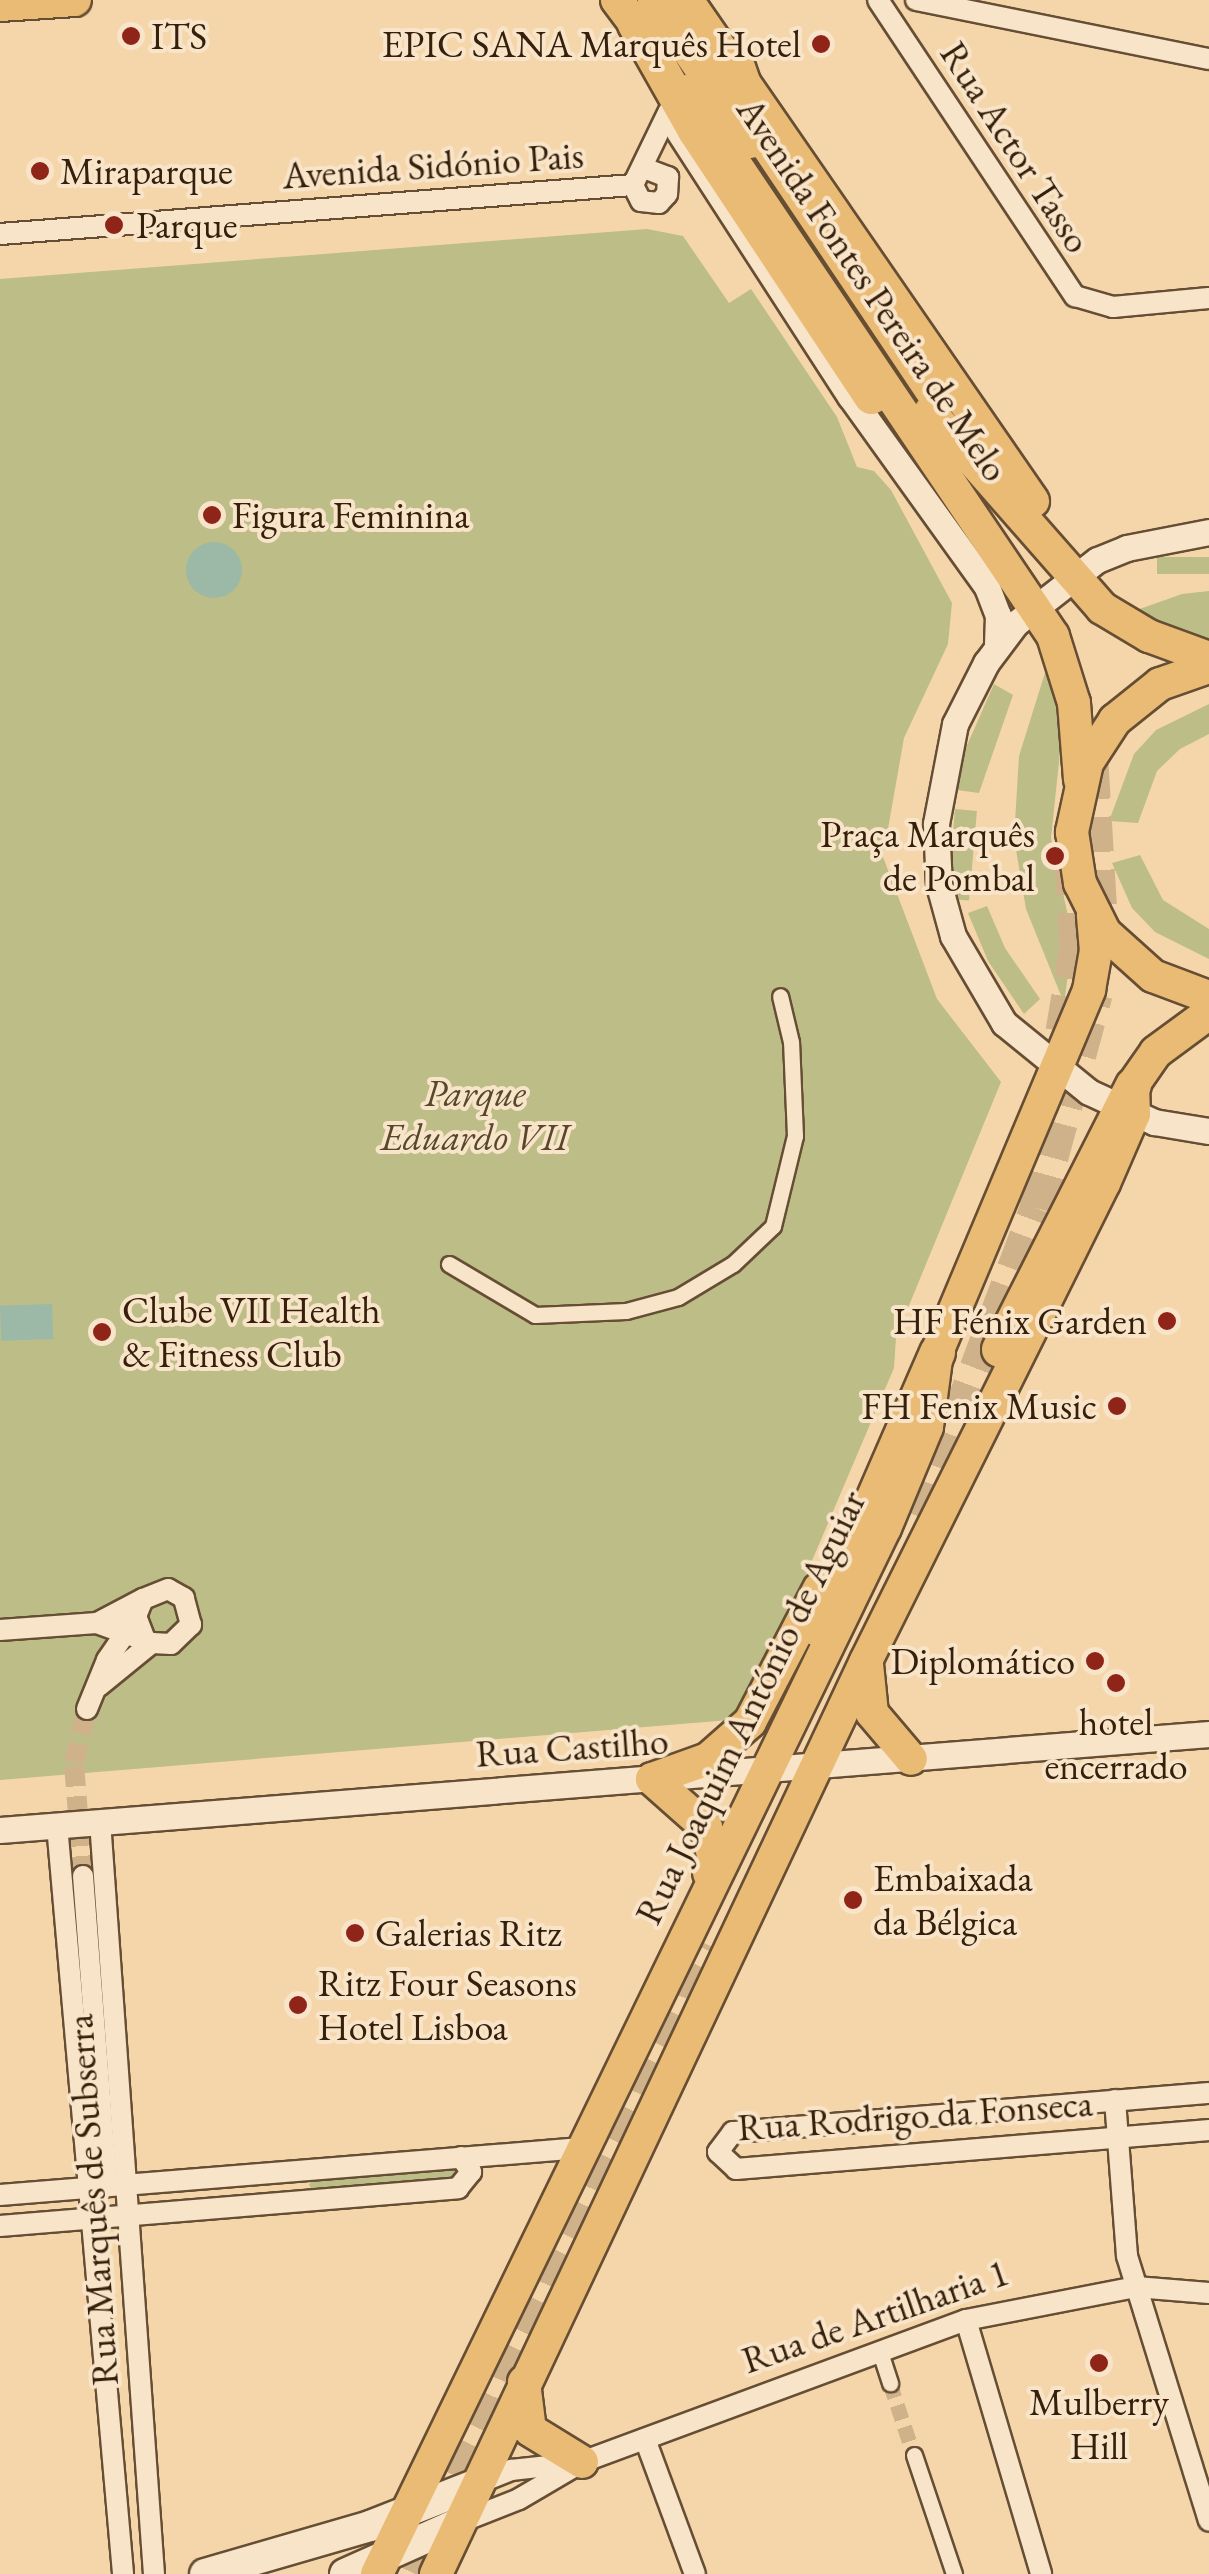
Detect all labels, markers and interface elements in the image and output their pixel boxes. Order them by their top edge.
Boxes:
place label: ITS [151,13,207,59]
place label: EPIC SANA Marquês Hotel [382,21,801,67]
marker: ITS [120,25,142,47]
marker: EPIC SANA Marquês Hotel [810,33,832,55]
street label: Rua Actor Tasso [931,33,1101,261]
street label: Avenida Fontes Pereira de Melo [727,88,1019,490]
street label: Avenida Sidónio Pais [281,132,585,198]
place label: Miraparque [60,148,233,194]
marker: Miraparque [29,160,51,182]
place label: Parque [136,202,238,248]
marker: Parque [101,212,127,238]
place label: Figura Feminina [232,492,469,538]
marker: Figura Feminina [201,504,223,526]
place label: Praça Marquês de Pombal [820,811,1035,901]
marker: Praça Marquês de Pombal [1044,845,1066,867]
park label: Parque Eduardo VII [381,1070,569,1160]
place label: Clube VII Health & Fitness Club [122,1287,380,1376]
place label: HF Fénix Garden [893,1298,1147,1344]
marker: HF Fénix Garden [1156,1310,1178,1332]
marker: Clube VII Health & Fitness Club [91,1321,113,1343]
place label: FH Fenix Music [861,1383,1097,1429]
marker: FH Fenix Music [1106,1395,1128,1417]
street label: Rua Joaquim António de Aguiar [625,1483,875,1931]
place label: Diplomático [890,1638,1075,1684]
marker: Diplomático [1084,1650,1106,1672]
marker: hotel encerrado [1105,1672,1127,1694]
place label: hotel encerrado [1045,1699,1187,1788]
street label: Rua Castilho [474,1718,670,1776]
place label: Embaixada da Bélgica [873,1855,1033,1945]
marker: Embaixada da Bélgica [842,1889,864,1911]
place label: Galerias Ritz [375,1910,562,1956]
marker: Galerias Ritz [344,1922,366,1944]
place label: Ritz Four Seasons Hotel Lisboa [318,1960,577,2050]
marker: Ritz Four Seasons Hotel Lisboa [287,1994,309,2016]
street label: Rua Marquês de Subserra [56,2013,128,2387]
street label: Rua Rodrigo da Fonseca [736,2080,1094,2150]
street label: Rua de Artilharia 1 [736,2249,1014,2383]
marker: Mulberry Hill [1088,2352,1110,2374]
place label: Mulberry Hill [1029,2379,1169,2468]

